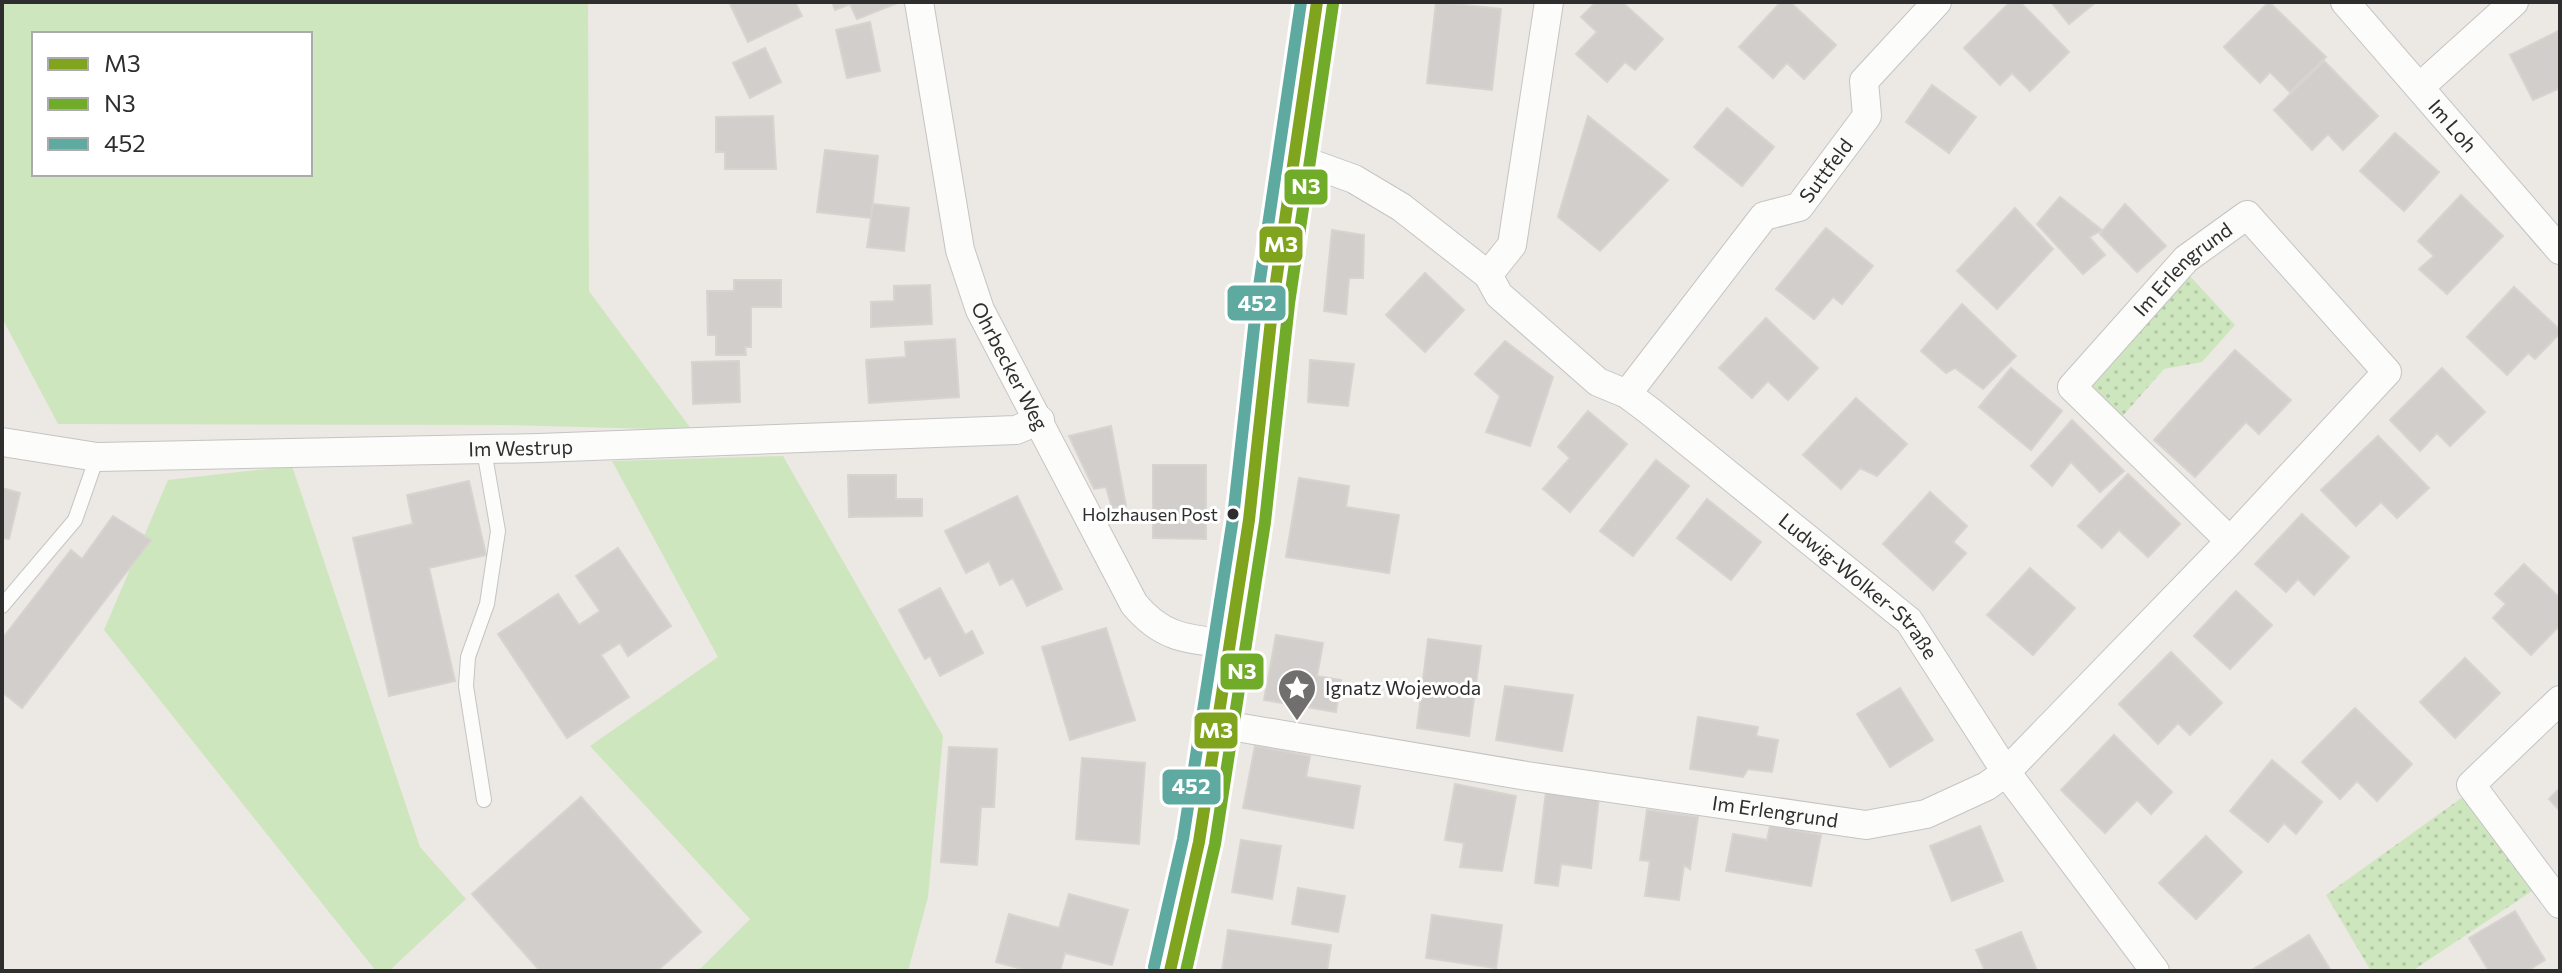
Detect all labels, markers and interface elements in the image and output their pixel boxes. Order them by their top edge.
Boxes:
legend [32,32,312,176]
text: M3 [104,48,141,77]
text: N3 [104,88,136,117]
street label: Im Loh [2424,94,2482,156]
text: 452 [104,128,146,157]
street label: Suttfeld [1794,133,1857,207]
line badge: N3 [1283,168,1329,206]
text: N3 [1291,172,1321,199]
street label: Im Erlengrund [2128,217,2236,321]
line badge: M3 [1258,225,1304,264]
text: M3 [1264,230,1298,257]
line badge: 452 [1226,284,1287,322]
text: 452 [1238,289,1276,316]
street label: Ohrbecker Weg [967,298,1054,434]
street label: Im Westrup [468,434,573,460]
place label: Holzhausen Post [1082,503,1218,525]
marker: Holzhausen Post [1225,506,1241,522]
street label: Ludwig-Wolker-Straße [1774,507,1943,663]
line badge: N3 [1219,652,1265,691]
text: N3 [1227,657,1257,684]
place icon: Ignatz Wojewoda [1276,667,1318,722]
place label: Ignatz Wojewoda [1325,675,1481,699]
line badge: M3 [1193,711,1239,750]
text: M3 [1199,716,1233,743]
line badge: 452 [1161,768,1222,806]
text: 452 [1172,772,1210,799]
street label: Im Erlengrund [1711,790,1840,832]

